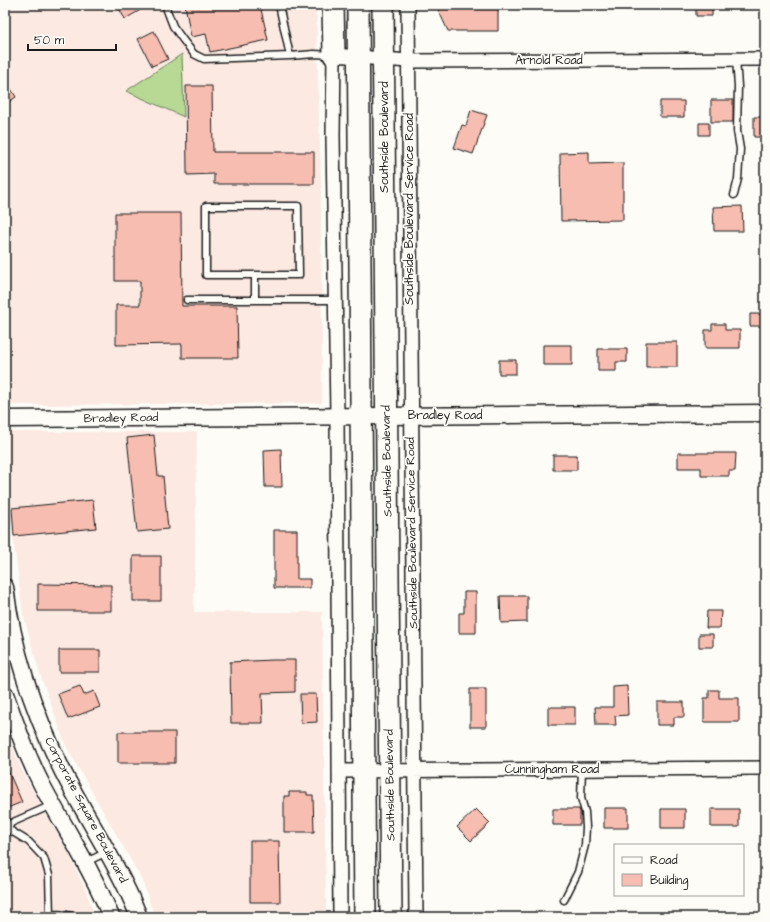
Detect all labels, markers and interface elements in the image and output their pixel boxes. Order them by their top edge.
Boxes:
scale bar [28,26,116,52]
text: 50 m [34,32,65,49]
street label: Arnold Road [515,52,583,69]
street label: Southside Boulevard [376,81,393,193]
street label: Southside Boulevard Service Road [401,113,418,305]
street label: Southside Boulevard [378,405,396,517]
street label: Bradley Road [408,407,482,425]
street label: Bradley Road [83,409,159,428]
street label: Southside Boulevard Service Road [402,437,422,629]
street label: Southside Boulevard [381,729,399,841]
street label: Corporate Square Boulevard [40,734,132,886]
street label: Cunningham Road [505,761,599,779]
legend [614,844,744,896]
text: Road [650,852,678,869]
text: Building [650,872,688,890]

